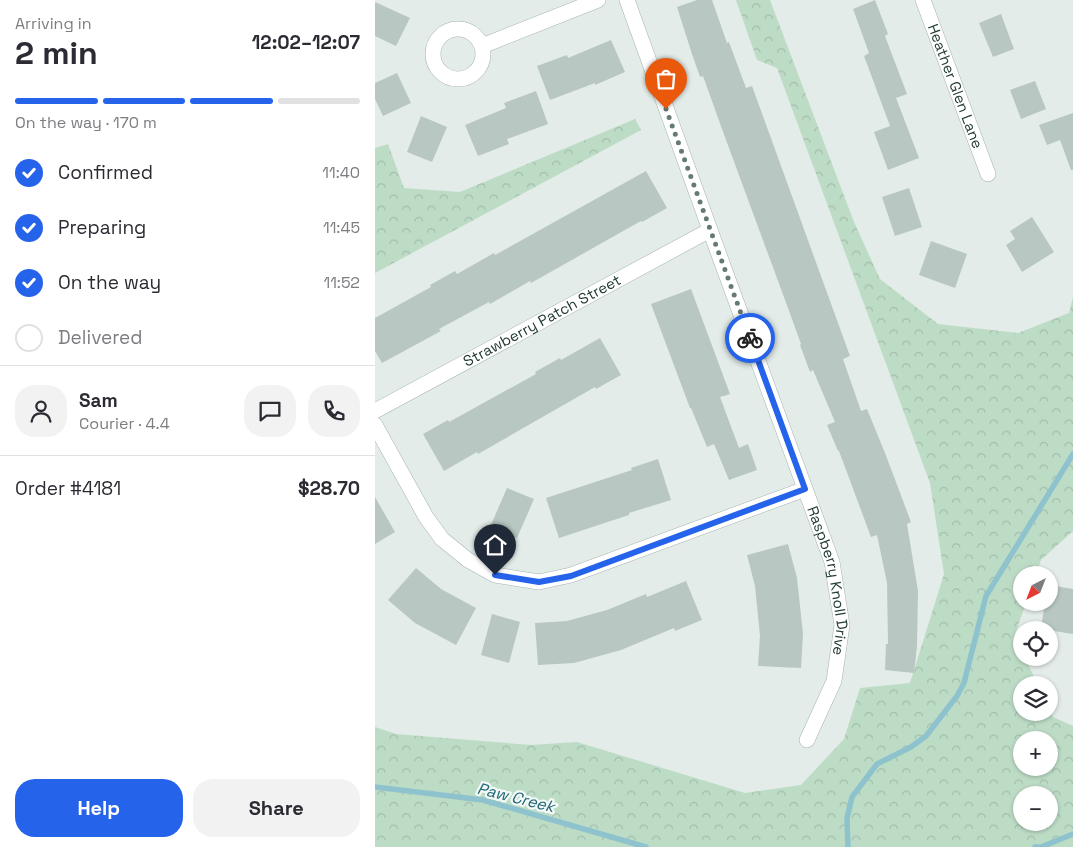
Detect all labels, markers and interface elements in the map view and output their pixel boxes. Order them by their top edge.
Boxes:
text: Arriving in [15,13,92,34]
street label: Heather Glen Lane [924,21,988,151]
text: 12:02–12:07 [252,30,360,55]
text: 2 min [15,33,98,73]
pin [645,58,687,109]
icon: bag [652,65,680,93]
text: On the way · 170 m [15,112,157,133]
icon: check [15,159,43,187]
text: Confirmed [58,160,153,185]
text: 11:40 [322,162,360,183]
icon: check [15,214,43,242]
text: Preparing [58,215,146,240]
text: 11:45 [323,217,360,238]
icon: check [15,269,43,297]
text: On the way [58,270,161,295]
street label: Strawberry Patch Street [460,270,624,371]
text: 11:52 [323,272,360,293]
courier [725,313,775,363]
icon: bike [736,324,764,352]
text: Delivered [58,325,143,350]
button: person [15,385,67,437]
button: chat [244,385,296,437]
button: phone [308,385,360,437]
text: Sam [79,388,118,413]
text: Courier · 4.4 [79,413,170,434]
text: Order #4181 [15,476,121,501]
text: $28.70 [298,476,360,501]
street label: Raspberry Knoll Drive [803,503,853,657]
pin [474,524,516,575]
icon: home [481,531,509,559]
north arrow [1013,566,1057,611]
map controls [1013,566,1058,831]
button: locate [1013,621,1058,666]
button: layers [1013,676,1058,721]
button: + [1013,731,1058,776]
water label: Paw Creek [475,778,559,818]
button: Help [15,779,183,837]
button: Share [193,779,360,837]
button: − [1013,786,1058,831]

